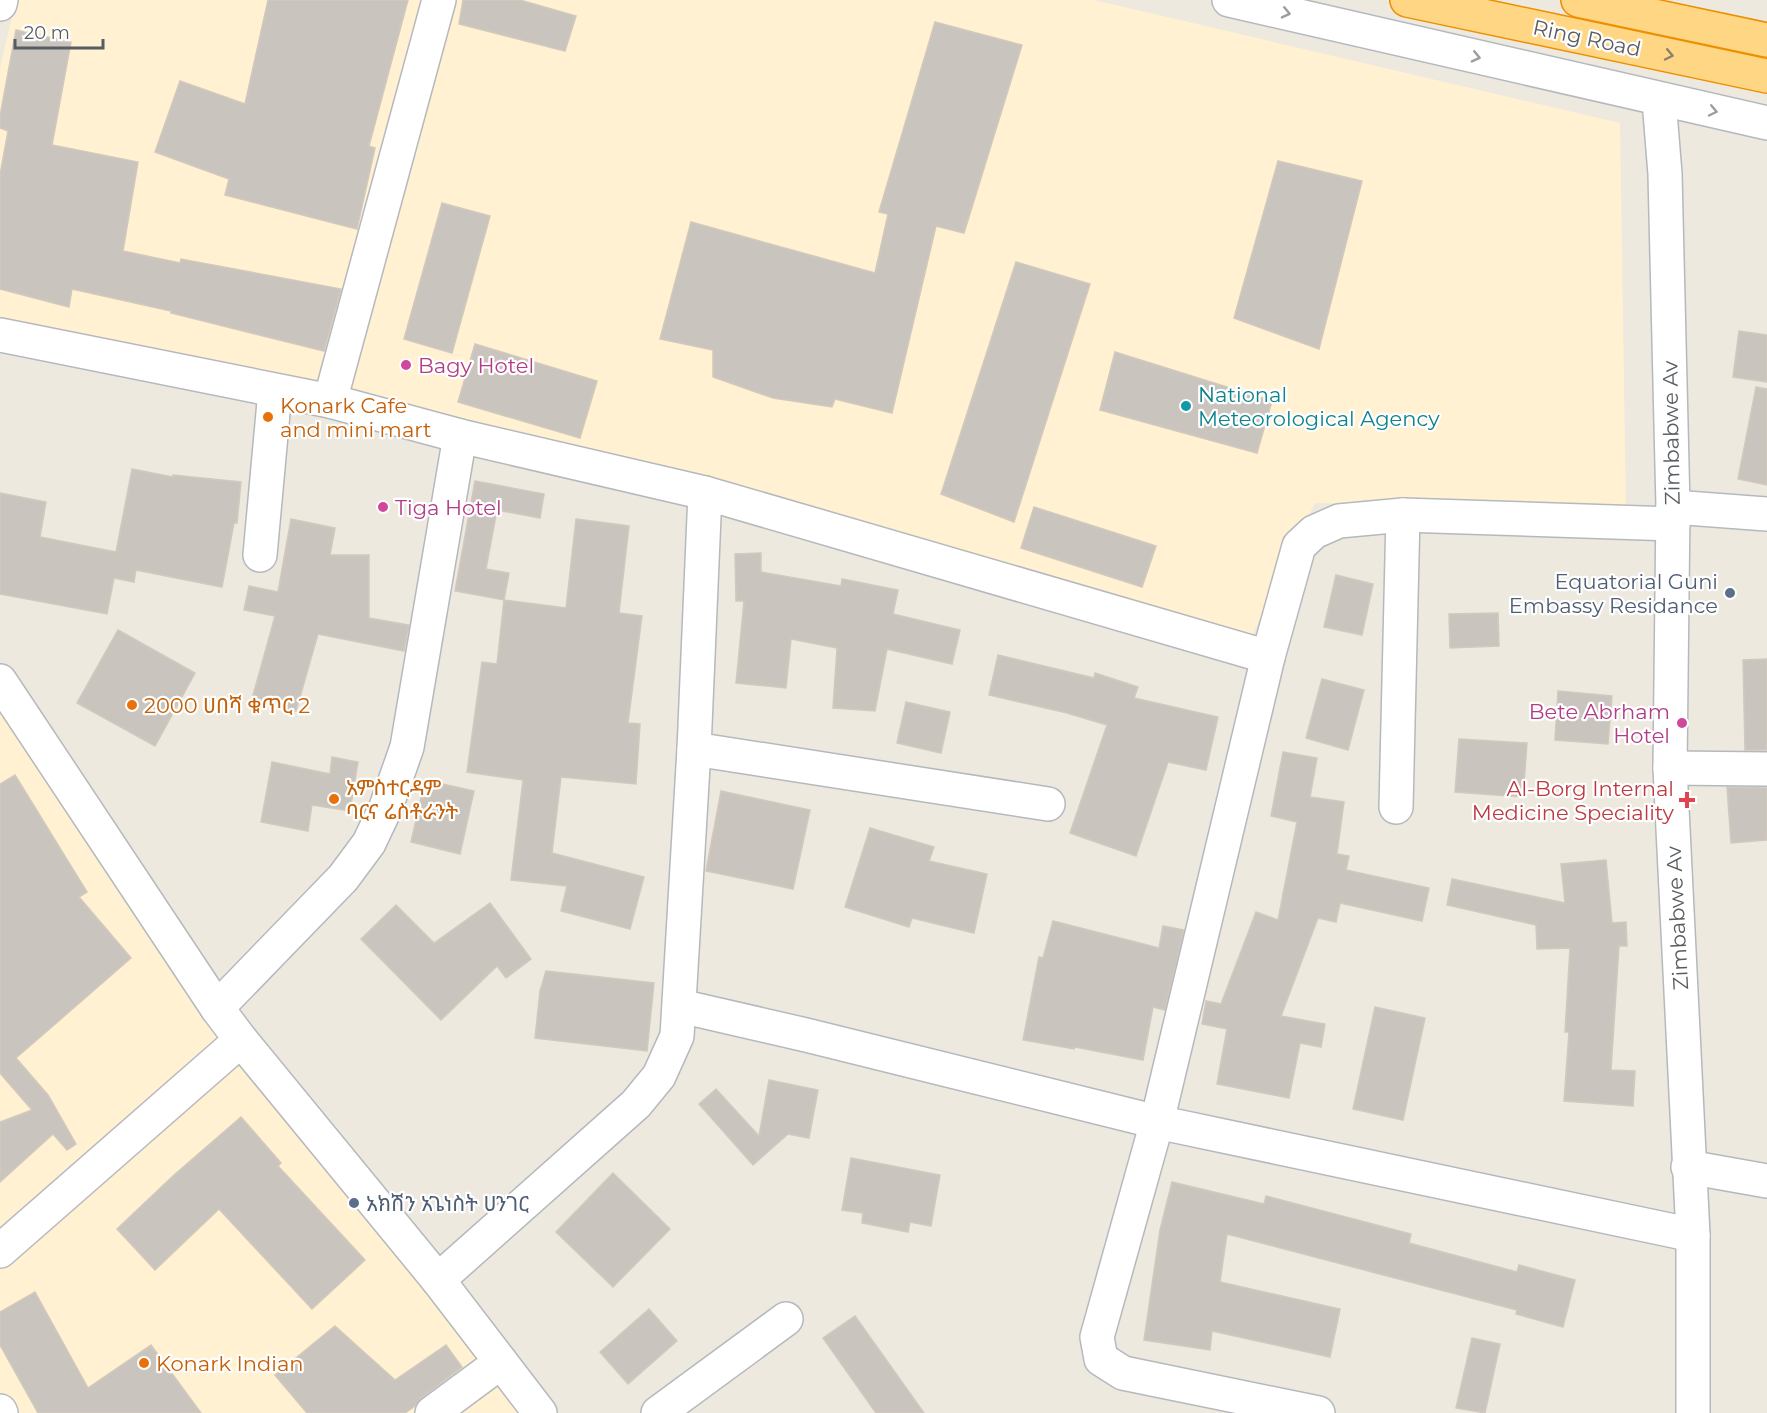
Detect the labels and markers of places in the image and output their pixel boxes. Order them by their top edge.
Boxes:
place label: Bagy Hotel [418,353,534,378]
marker: Bagy Hotel [399,358,413,372]
place label: National Meteorological Agency [1198,382,1440,431]
place label: Konark Cafe and mini mart [280,393,432,442]
marker: National Meteorological Agency [1179,399,1193,413]
marker: Konark Cafe and mini mart [261,410,275,424]
place label: Tiga Hotel [395,495,502,520]
marker: Tiga Hotel [376,500,390,514]
place label: Equatorial Guni Embassy Residance [1509,569,1718,618]
marker: Equatorial Guni Embassy Residance [1723,586,1737,600]
place label: 2000 ሀበሻ ቁጥር 2 [144,693,310,718]
marker: 2000 ሀበሻ ቁጥር 2 [125,698,139,712]
place label: Bete Abrham Hotel [1529,699,1670,748]
marker: Bete Abrham Hotel [1675,716,1689,730]
place label: አምስተርዳም ባርና ሬስቶራንት [346,775,458,824]
place label: Al-Borg Internal Medicine Speciality [1472,776,1675,825]
marker: Al-Borg Internal Medicine Speciality [1678,791,1696,809]
marker: አምስተርዳም ባርና ሬስቶራንት [327,792,341,806]
place label: አክሽን አጌነስት ሀንገር [366,1191,529,1216]
marker: አክሽን አጌነስት ሀንገር [347,1196,361,1210]
place label: Konark Indian [156,1351,304,1376]
marker: Konark Indian [137,1356,151,1370]

